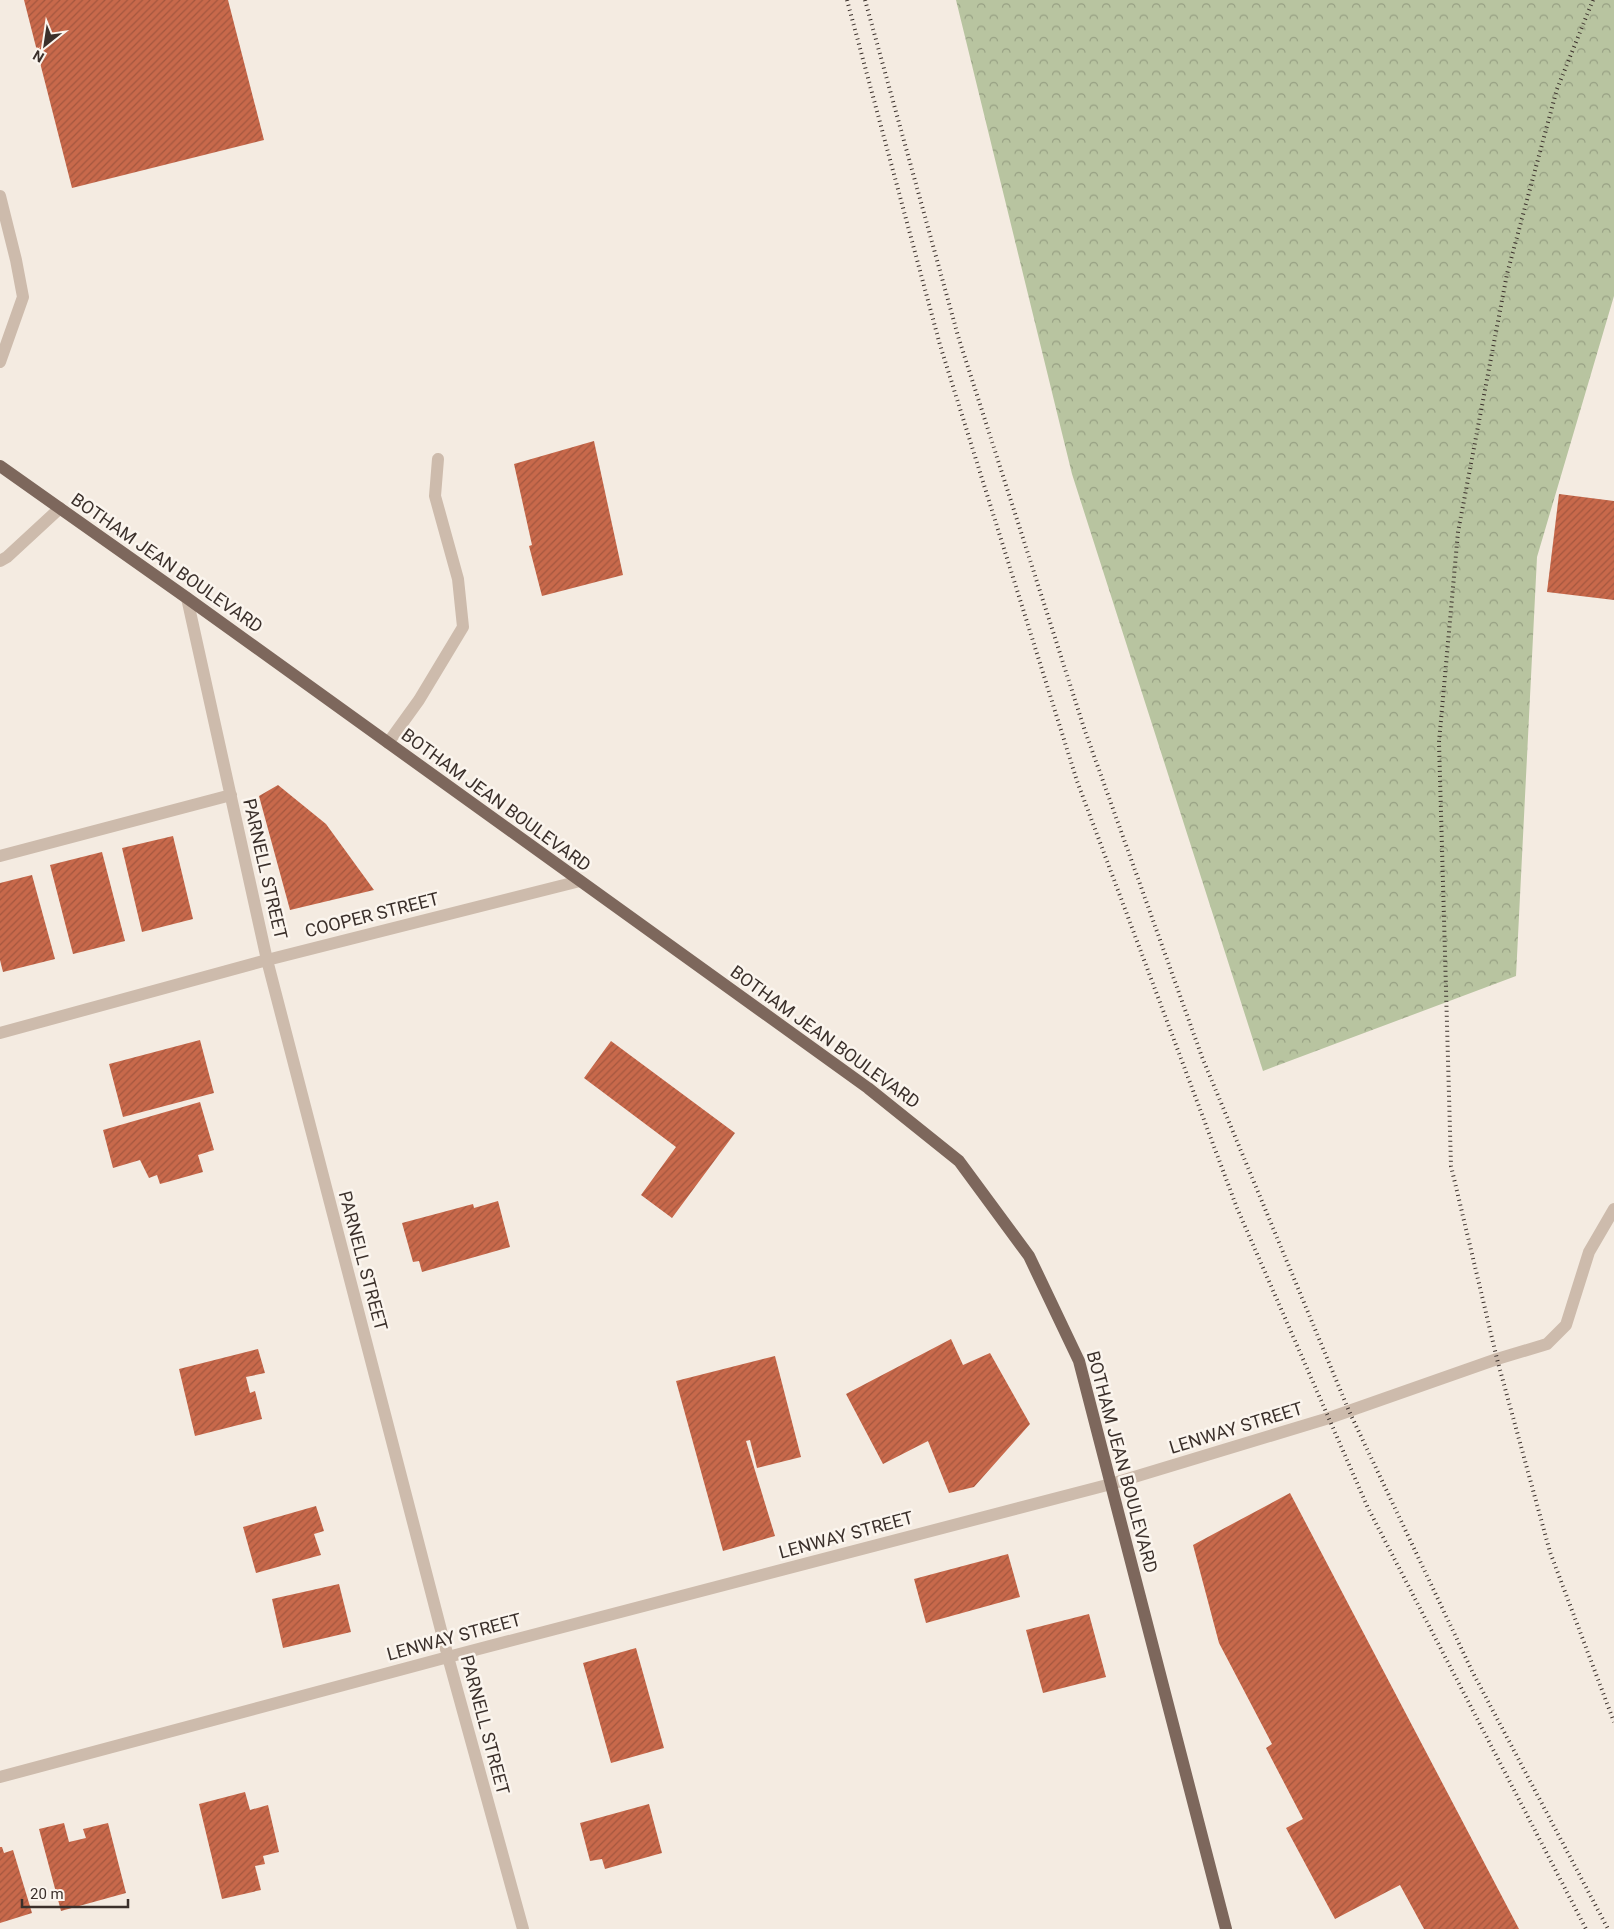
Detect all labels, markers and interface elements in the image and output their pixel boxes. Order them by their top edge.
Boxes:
north arrow [20,20,70,70]
text: N [30,47,47,66]
street label: BOTHAM JEAN BOULEVARD [68,488,267,637]
street label: BOTHAM JEAN BOULEVARD [398,724,595,875]
street label: PARNELL STREET [239,796,292,942]
street label: COOPER STREET [303,888,441,941]
street label: BOTHAM JEAN BOULEVARD [727,961,924,1112]
street label: PARNELL STREET [335,1189,392,1333]
street label: BOTHAM JEAN BOULEVARD [1083,1349,1162,1575]
street label: LENWAY STREET [1167,1397,1305,1458]
street label: LENWAY STREET [776,1506,916,1563]
street label: LENWAY STREET [384,1608,524,1665]
street label: PARNELL STREET [457,1653,514,1797]
scale bar [22,1876,129,1908]
text: 20 m [30,1885,64,1903]

